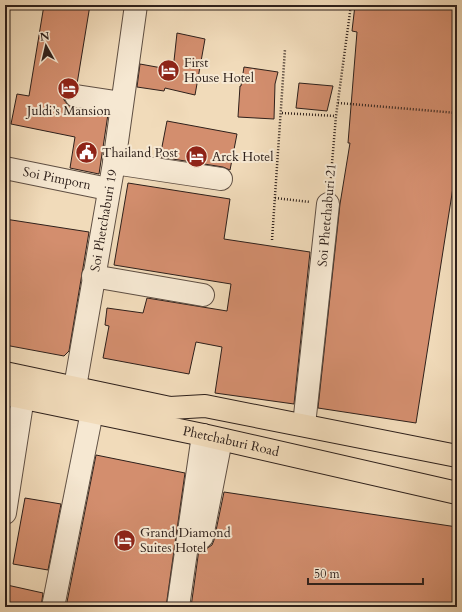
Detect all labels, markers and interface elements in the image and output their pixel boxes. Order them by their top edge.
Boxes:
north arrow [26,26,66,66]
text: N [39,28,51,45]
place label: First House Hotel [184,54,255,87]
hotel icon: First House Hotel [155,57,181,83]
hotel icon: Juldi’s Mansion [56,76,82,102]
place label: Juldi’s Mansion [25,102,112,120]
public building icon: Thailand Post [74,140,100,166]
place label: Thailand Post [102,144,178,162]
hotel icon: Arck Hotel [184,144,210,170]
place label: Arck Hotel [212,148,274,166]
street label: Soi Pimporn [21,163,93,194]
street label: Soi Phetchaburi 21 [314,163,340,267]
street label: Soi Phetchaburi 19 [86,168,122,273]
street label: Phetchaburi Road [181,422,281,461]
place label: Grand Diamond Suites Hotel [140,524,231,557]
hotel icon: Grand Diamond Suites Hotel [112,527,138,553]
scale bar [308,560,423,586]
text: 50 m [314,566,341,582]

